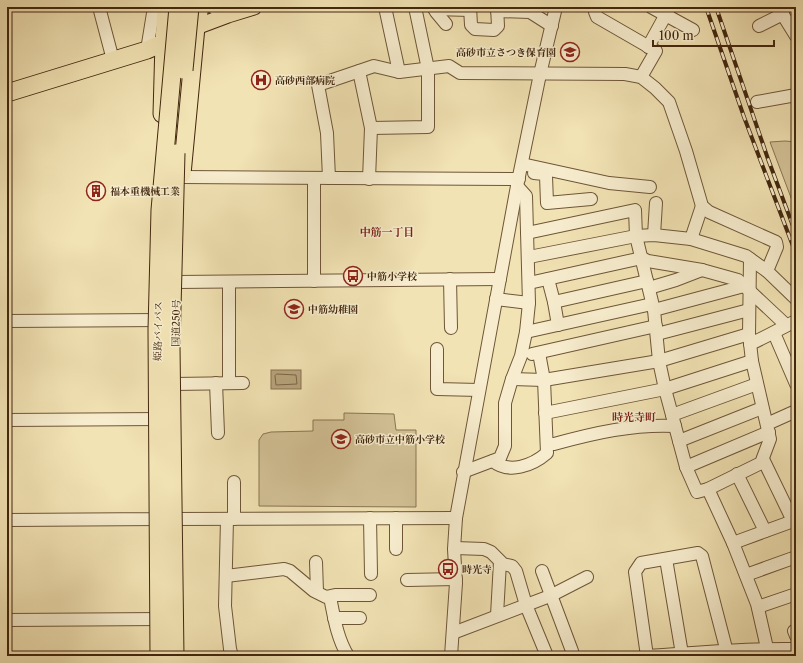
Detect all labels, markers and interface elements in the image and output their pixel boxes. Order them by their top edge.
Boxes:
scale bar [653,22,774,48]
text: 100 m [659,28,694,43]
school or university icon: 高砂市立さつき保育園 [559,41,581,63]
place label: 高砂市立さつき保育園 [456,46,556,59]
hospital icon: 高砂西部病院 [250,69,272,91]
place label: 高砂西部病院 [275,74,335,87]
building icon: 福本重機械工業 [85,180,107,202]
place label: 福本重機械工業 [110,185,180,198]
district label: 中筋一丁目 [360,225,415,239]
bus stop icon: 中筋小学校 [342,265,364,287]
place label: 中筋小学校 [367,270,417,283]
school or university icon: 中筋幼稚園 [283,298,305,320]
street label: 国道250号 [169,299,183,347]
street label: 姫路バイパス [151,301,165,361]
place label: 中筋幼稚園 [308,303,358,316]
district label: 時光寺町 [612,410,656,424]
school or university icon: 高砂市立中筋小学校 [330,428,352,450]
place label: 高砂市立中筋小学校 [355,433,445,446]
bus stop icon: 時光寺 [437,558,459,580]
place label: 時光寺 [462,563,492,576]

